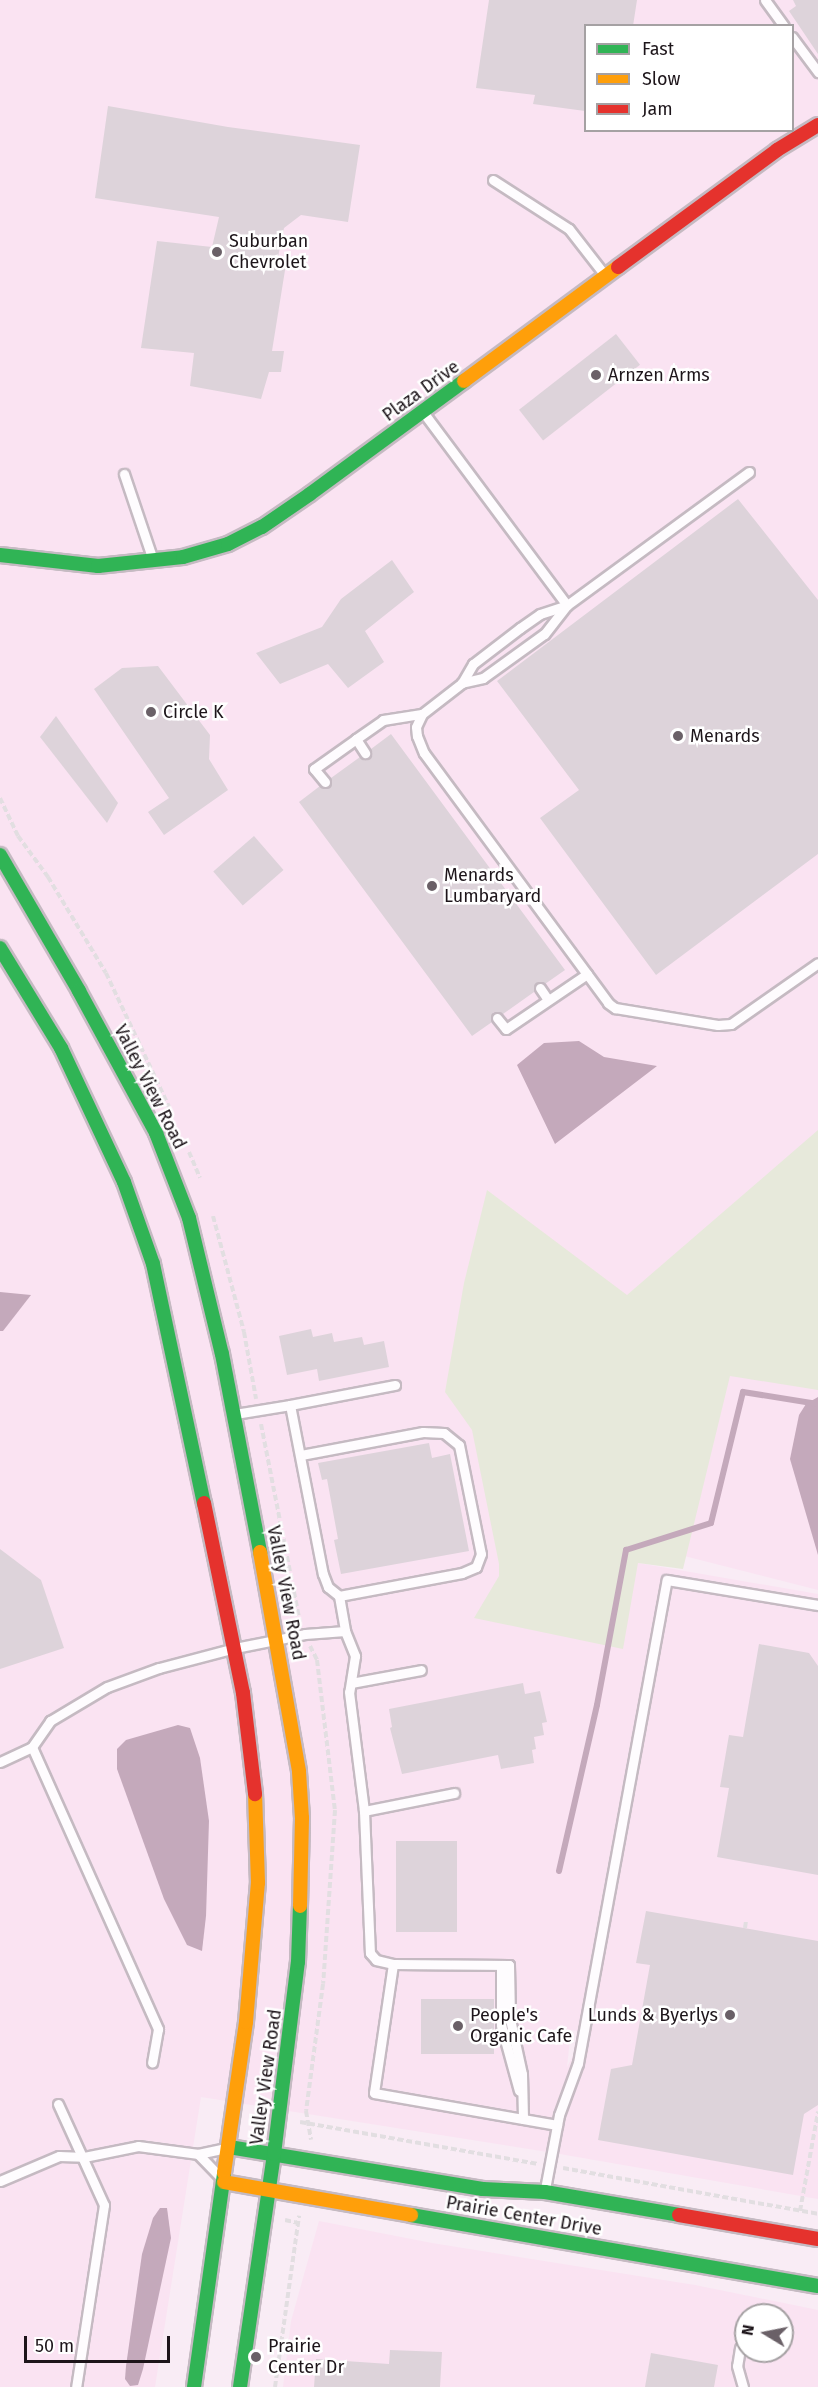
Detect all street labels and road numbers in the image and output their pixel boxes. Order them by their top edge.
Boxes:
street label: Plaza Drive [378,356,464,426]
street label: Valley View Road [109,1021,191,1153]
street label: Valley View Road [262,1524,310,1662]
street label: Valley View Road [246,2008,286,2146]
street label: Prairie Center Drive [444,2192,604,2240]

